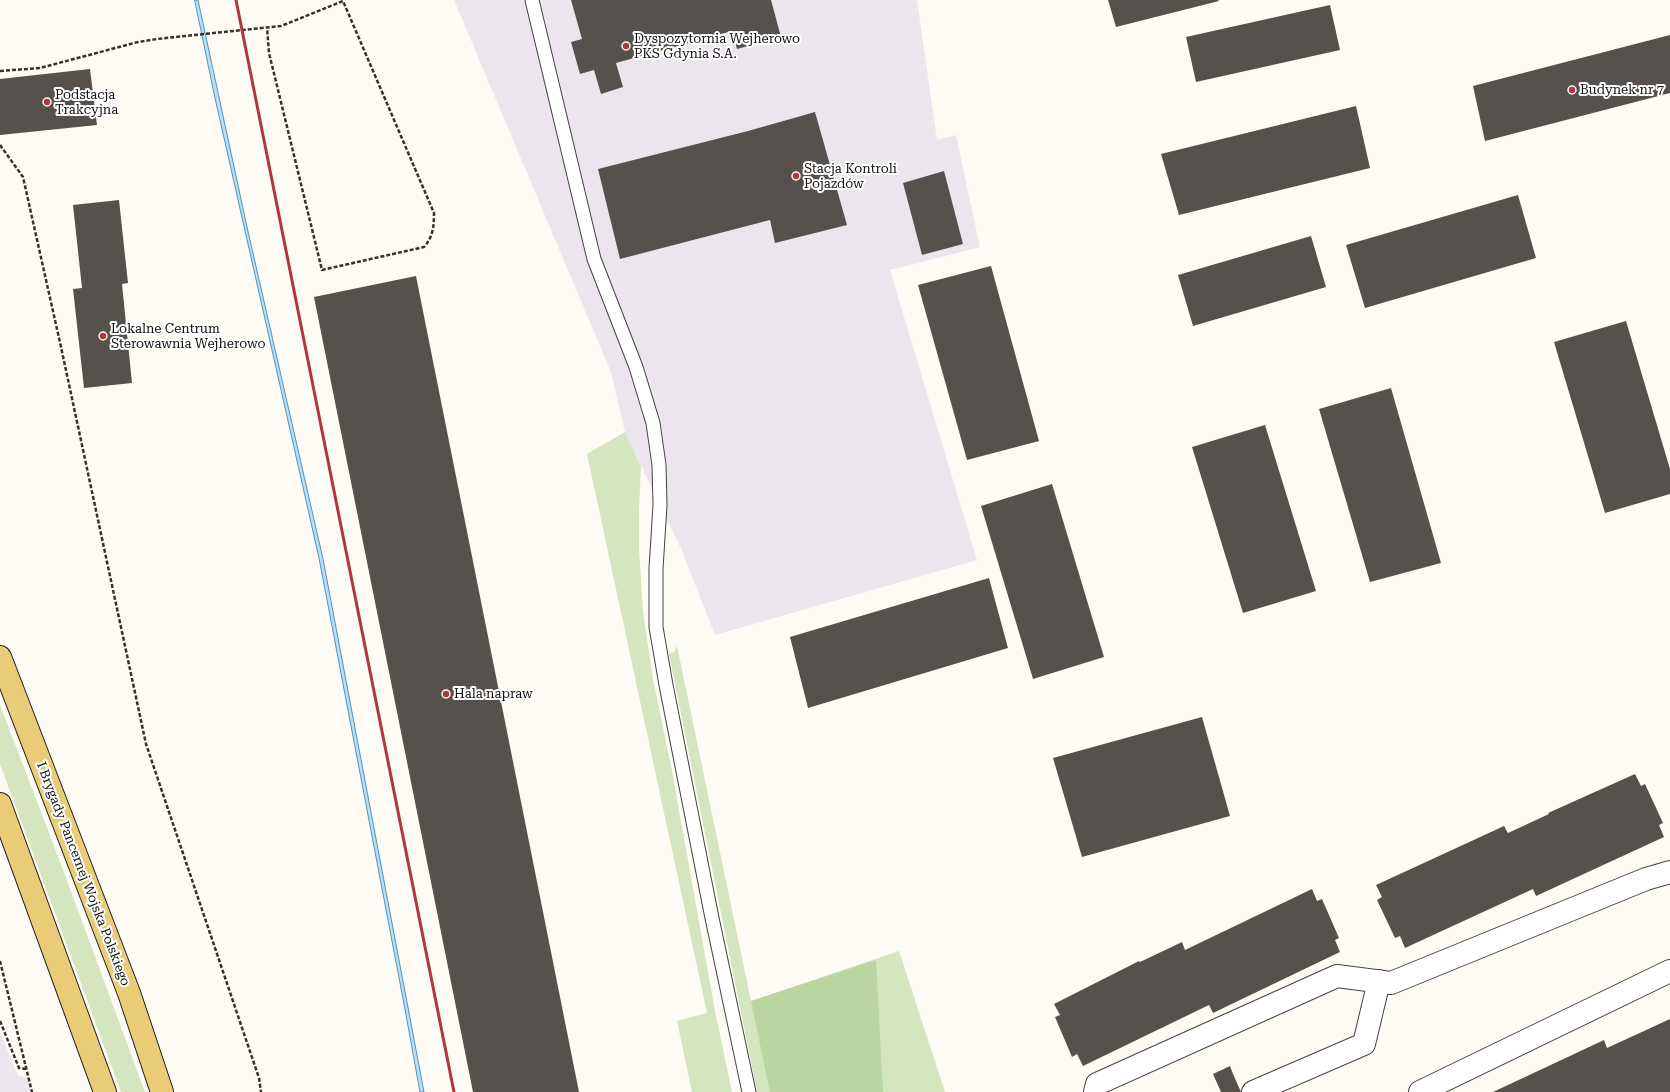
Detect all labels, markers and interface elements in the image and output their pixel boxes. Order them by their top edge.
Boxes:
place label: Dyspozytornia Wejherowo PKS Gdynia S.A. [634,31,800,62]
marker: Dyspozytornia Wejherowo PKS Gdynia S.A. [621,41,631,51]
place label: Budynek nr 7 [1580,82,1664,98]
marker: Budynek nr 7 [1567,85,1577,95]
place label: Podstacja Trakcyjna [55,87,118,118]
marker: Podstacja Trakcyjna [42,97,52,107]
place label: Stacja Kontroli Pojazdów [804,161,897,192]
marker: Stacja Kontroli Pojazdów [791,171,801,181]
place label: Lokalne Centrum Sterowawnia Wejherowo [111,321,265,352]
marker: Lokalne Centrum Sterowawnia Wejherowo [98,331,108,341]
place label: Hala napraw [454,686,533,702]
marker: Hala napraw [441,689,451,699]
street label: I Brygady Pancernej Wojska Polskiego [33,760,133,988]

